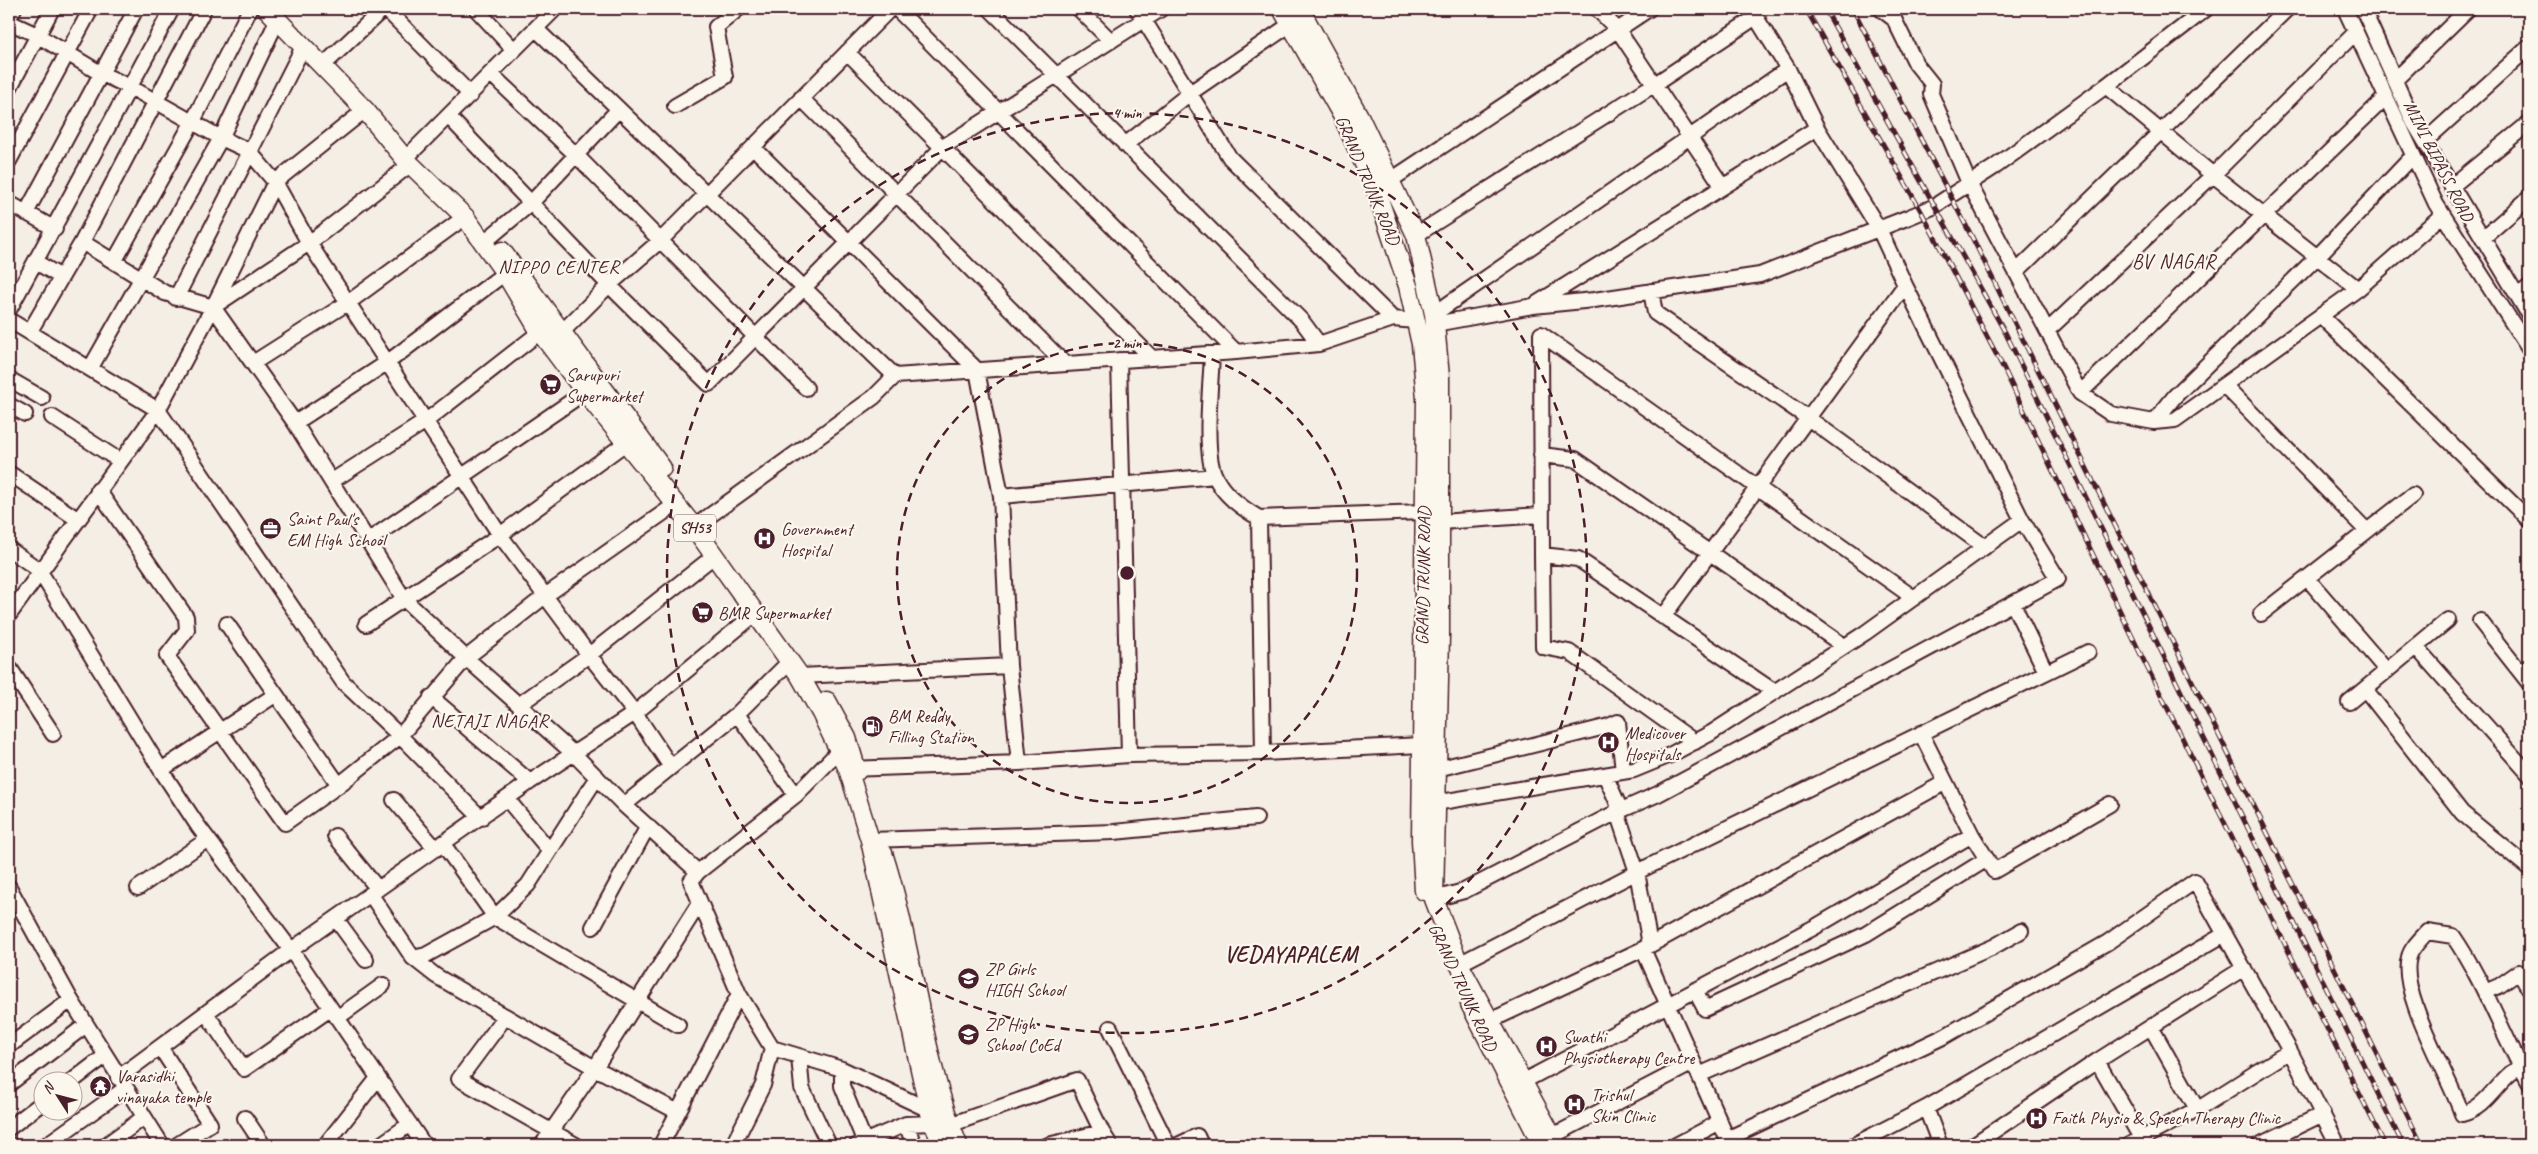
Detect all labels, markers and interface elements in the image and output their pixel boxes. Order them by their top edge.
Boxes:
street label: MINI BIPASS ROAD [2399,97,2480,227]
text: 4 min [1113,104,1142,123]
street label: GRAND TRUNK ROAD [1331,112,1406,249]
district label: BV NAGAR [2132,249,2217,274]
district label: NIPPO CENTER [498,255,622,279]
text: 2 min [1113,334,1142,353]
place label: Sarupuri Supermarket [566,364,646,407]
supermarket icon: Sarupuri Supermarket [538,373,562,397]
street label: GRAND TRUNK ROAD [1411,505,1435,645]
place label: Saint Paul's EM High School [287,508,388,551]
road number: SH53 [674,514,716,542]
office icon: Saint Paul's EM High School [259,517,283,541]
place label: Government Hospital [781,518,856,561]
hospital icon: Government Hospital [753,527,777,551]
centre of rings [1118,564,1136,582]
supermarket icon: BMR Supermarket [690,601,714,625]
place label: BMR Supermarket [718,602,833,624]
place label: BM Reddy Filling Station [888,705,975,748]
district label: NETAJI NAGAR [431,709,551,733]
fuel station icon: BM Reddy Filling Station [860,714,884,738]
place label: Medicover Hospitals [1625,722,1688,765]
hospital icon: Medicover Hospitals [1597,731,1621,755]
street label: GRAND TRUNK ROAD [1424,920,1503,1056]
district label: VEDAYAPALEM [1224,941,1360,969]
place label: ZP Girls HIGH School [985,958,1067,1001]
school or university icon: ZP Girls HIGH School [957,967,981,991]
place label: ZP High School CoEd [985,1013,1062,1056]
school or university icon: ZP High School CoEd [957,1022,981,1046]
place label: Swathi Physiotherapy Centre [1563,1026,1695,1069]
hospital icon: Swathi Physiotherapy Centre [1535,1035,1559,1059]
place label: Varasidhi vinayaka temple [116,1065,212,1108]
north arrow [32,1072,82,1122]
temple icon: Varasidhi vinayaka temple [88,1074,112,1098]
text: N [38,1078,59,1097]
place label: Trishul Skin Clinic [1591,1084,1656,1127]
hospital icon: Trishul Skin Clinic [1563,1093,1587,1117]
hospital icon: Faith Physio & Speech Therapy Clinic [2024,1106,2048,1130]
place label: Faith Physio & Speech Therapy Clinic [2052,1107,2282,1129]

